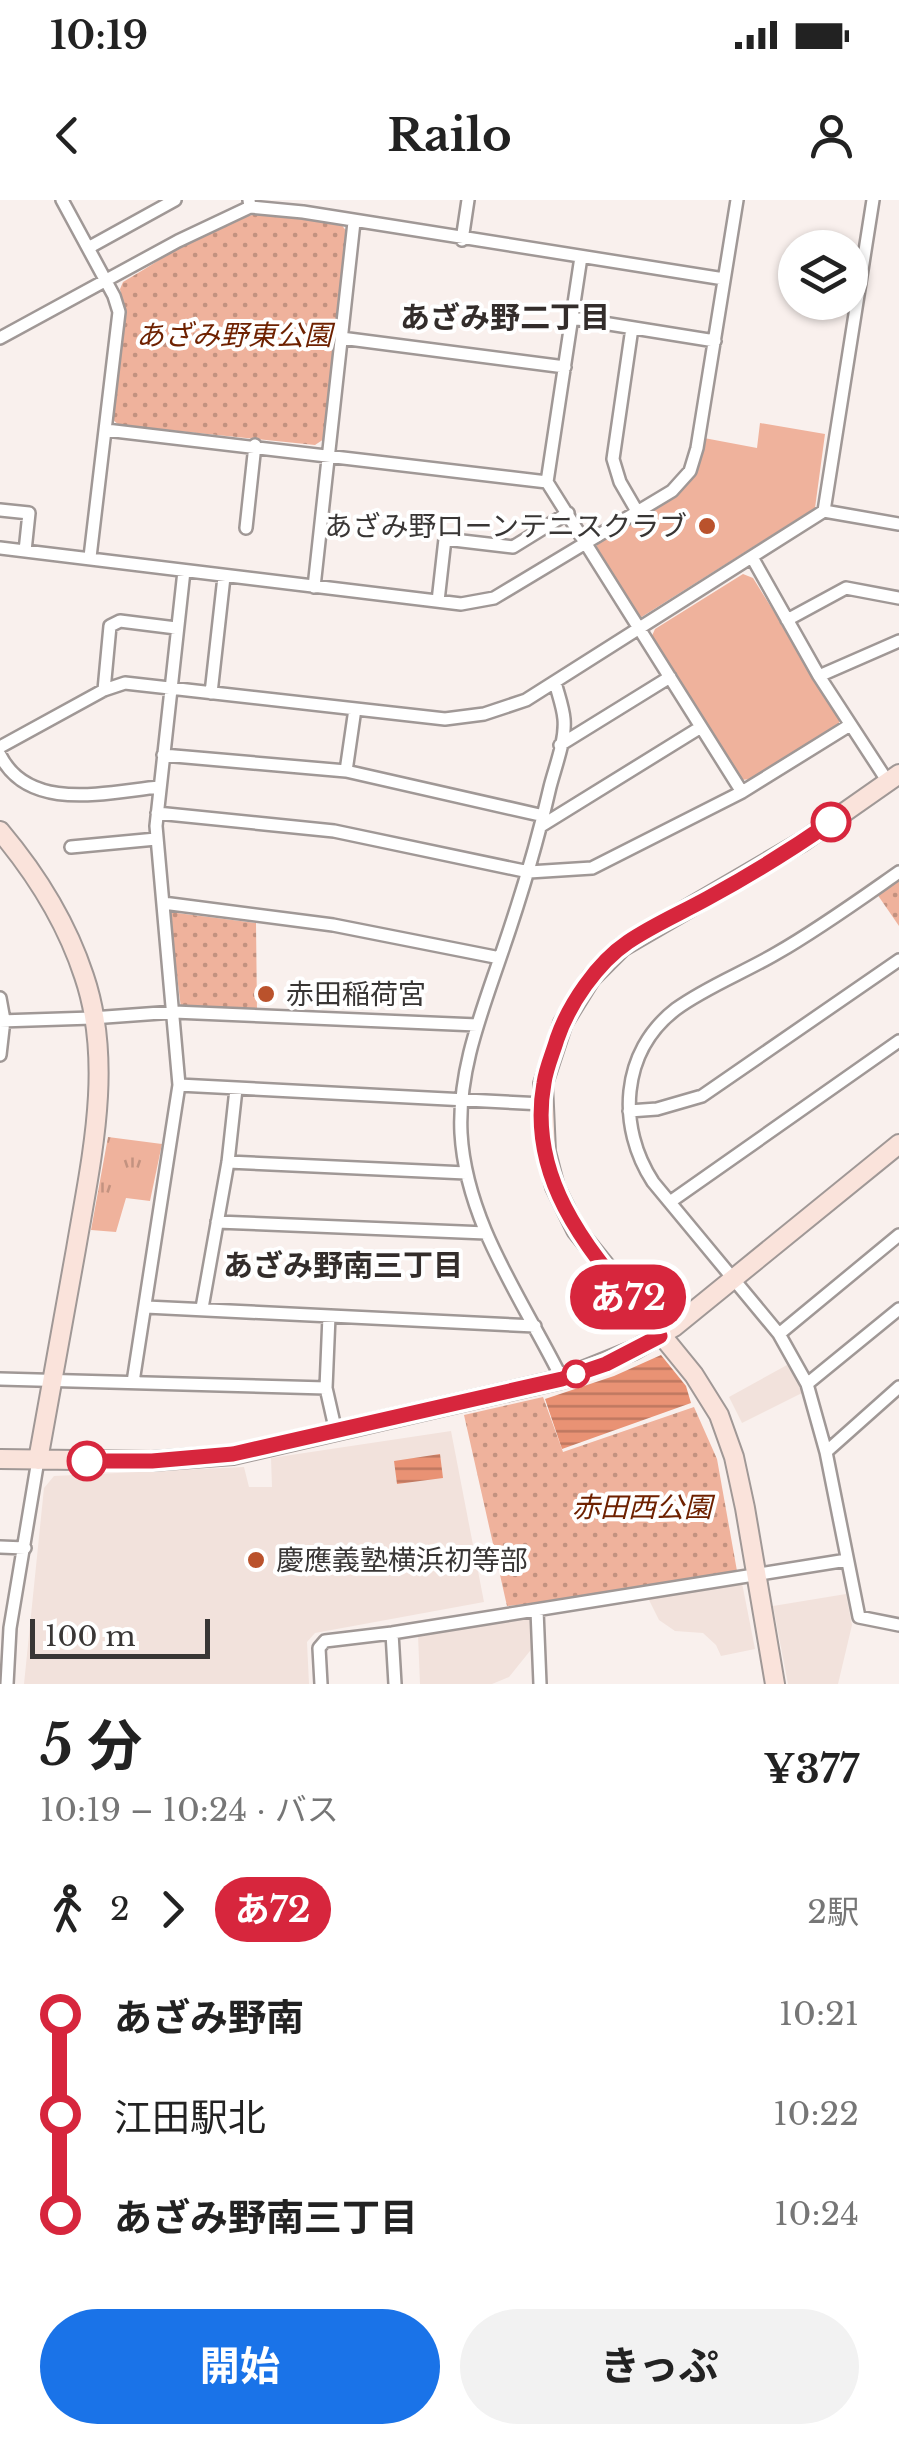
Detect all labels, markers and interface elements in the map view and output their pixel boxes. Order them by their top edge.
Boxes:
text: 10:19 [50,12,148,59]
text: Railo [387,107,512,163]
icon: back [40,108,95,163]
icon: person [804,108,859,163]
map controls [778,230,868,320]
button: layers [778,230,868,320]
district label: あざみ野二丁目 [400,299,610,336]
park label: あざみ野東公園 [136,318,336,353]
place label: あざみ野ローンテニスクラブ [324,509,687,544]
marker: あざみ野ローンテニスクラブ [696,515,718,537]
unlabelled marker [812,803,850,841]
place label: 赤田稲荷宮 [286,977,426,1012]
marker: 赤田稲荷宮 [255,983,277,1005]
district label: あざみ野南三丁目 [223,1247,463,1284]
line badge: あ72 [570,1264,686,1330]
text: あ72 [590,1276,666,1319]
unlabelled marker [563,1361,589,1387]
unlabelled marker [68,1442,106,1480]
park label: 赤田西公園 [572,1490,716,1525]
place label: 慶應義塾横浜初等部 [276,1543,528,1578]
marker: 慶應義塾横浜初等部 [245,1549,267,1571]
scale bar [30,1614,210,1658]
text: 100 m [45,1619,136,1654]
text: 5 分 [40,1712,142,1780]
text: ¥377 [763,1746,859,1793]
text: 10:19 – 10:24 · バス [40,1790,339,1830]
icon: walk [40,1882,95,1937]
icon: forward [145,1882,200,1937]
text: あ72 [235,1888,311,1931]
text: 2 [110,1889,130,1929]
text: 2駅 [807,1892,859,1932]
text: あざみ野南 [114,1994,304,2041]
text: 10:21 [779,1994,859,2034]
text: 江田駅北 [114,2094,266,2141]
text: 10:22 [773,2094,859,2134]
text: あざみ野南三丁目 [114,2194,418,2241]
text: 10:24 [774,2194,859,2234]
button: 開始 [40,2309,440,2424]
button: きっぷ [460,2309,859,2424]

